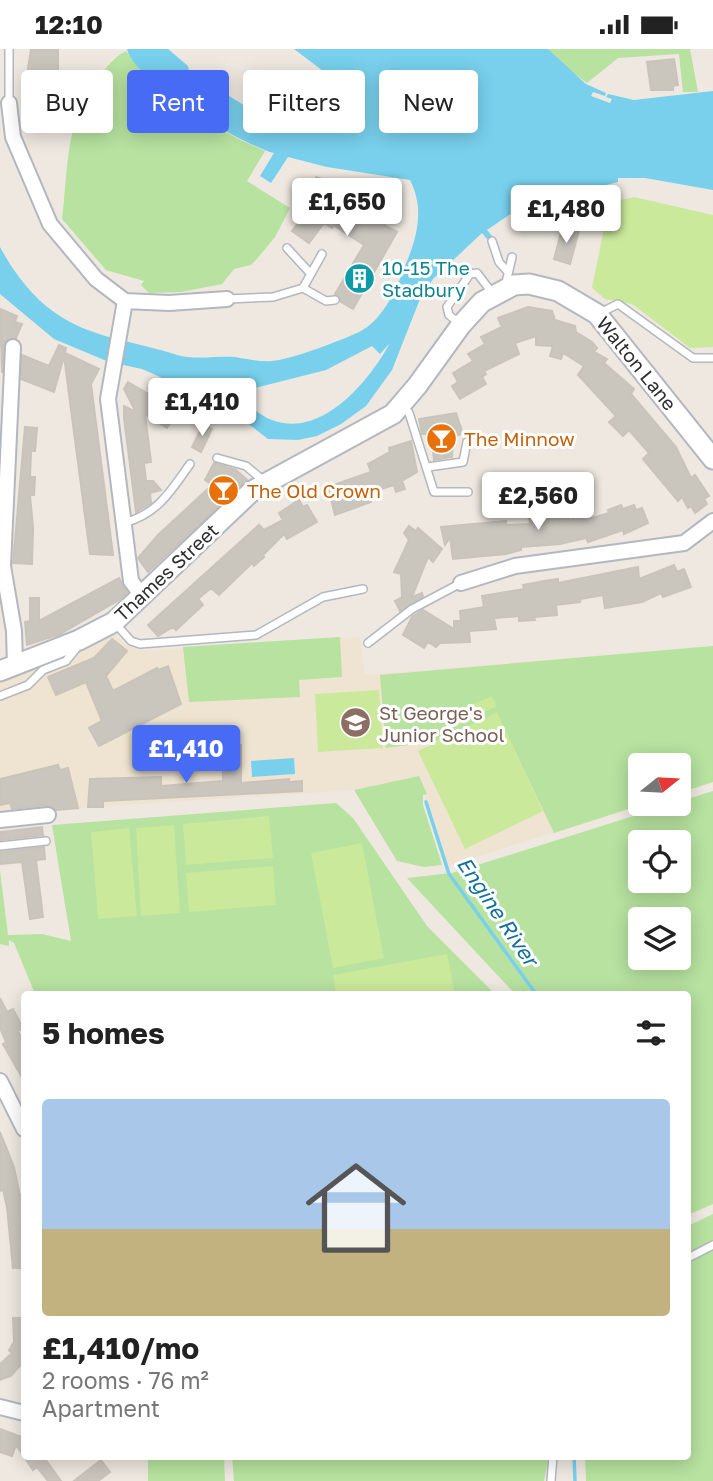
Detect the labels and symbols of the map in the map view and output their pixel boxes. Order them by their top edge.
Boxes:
pin: £1,650 [290,179,404,238]
pin: £1,480 [509,185,623,245]
place label: 10-15 The Stadbury [382,256,470,301]
building icon: 10-15 The Stadbury [342,261,376,295]
street label: Walton Lane [592,312,682,414]
pin: £1,410 [145,379,259,438]
bar icon: The Minnow [424,421,458,455]
place label: The Minnow [464,427,575,450]
bar icon: The Old Crown [207,473,241,507]
pin: £2,560 [481,473,595,532]
place label: The Old Crown [247,479,381,502]
street label: Thames Street [109,518,223,626]
place label: St George's Junior School [379,701,504,746]
school or university icon: St George's Junior School [339,706,373,740]
pin: £1,410 [129,725,243,785]
north arrow [628,753,691,815]
water label: Engine River [452,851,546,973]

